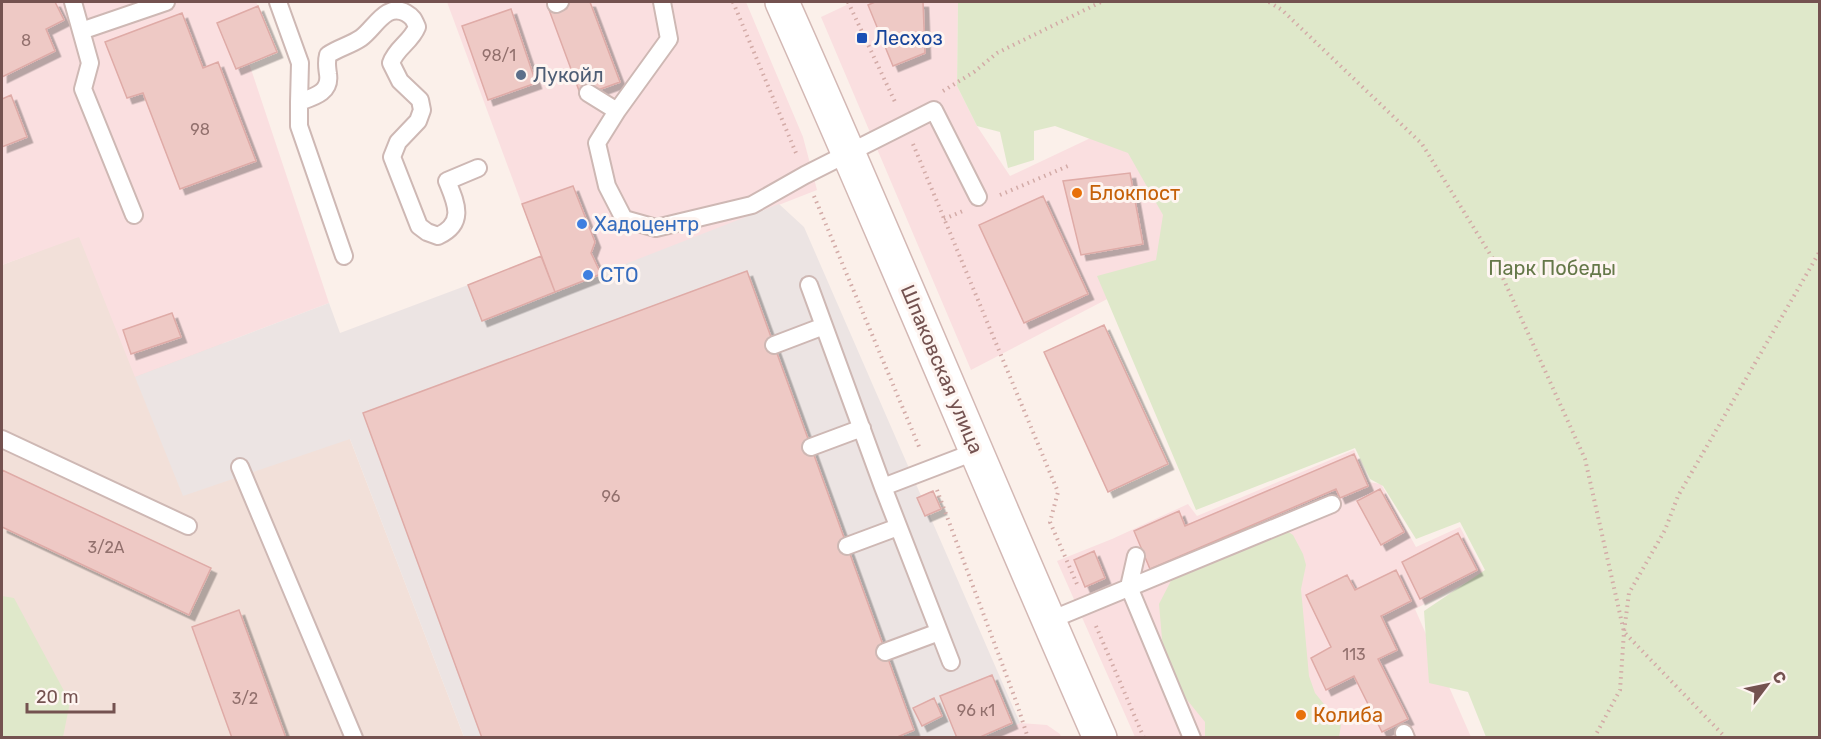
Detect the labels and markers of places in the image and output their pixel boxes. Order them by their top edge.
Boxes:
place label: Лесхоз [874,26,943,50]
marker: Лесхоз [855,31,869,45]
place label: Лукойл [533,63,604,87]
marker: Лукойл [514,68,528,82]
place label: Блокпост [1089,181,1180,205]
marker: Блокпост [1070,186,1084,200]
place label: Хадоцентр [594,212,699,236]
marker: Хадоцентр [575,217,589,231]
place label: СТО [600,263,638,287]
marker: СТО [581,268,595,282]
place label: Колиба [1313,703,1383,727]
marker: Колиба [1294,708,1308,722]

